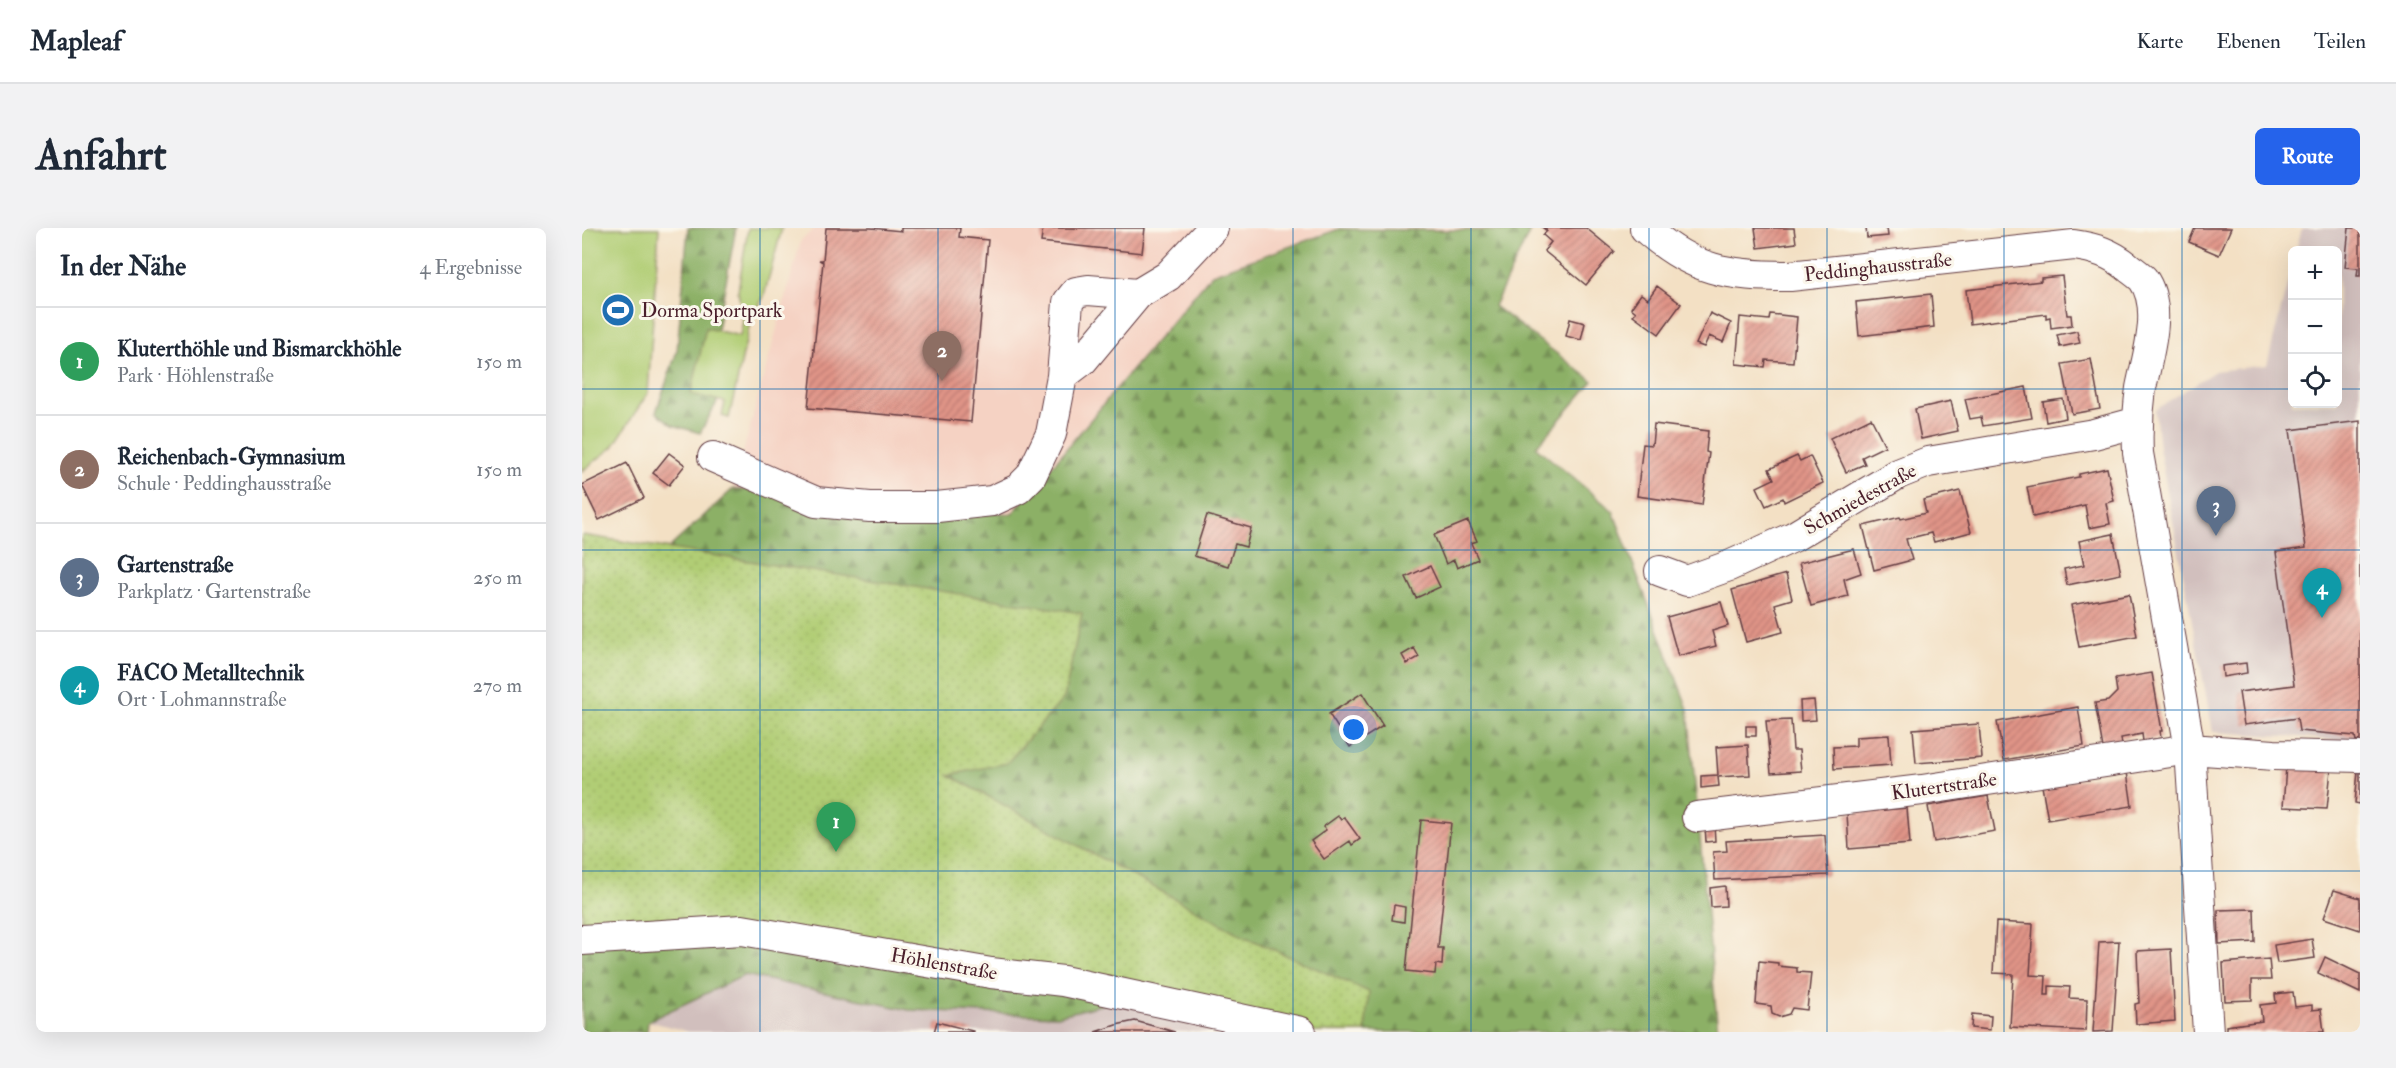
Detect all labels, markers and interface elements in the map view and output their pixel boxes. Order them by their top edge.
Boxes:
text: Mapleaf [30,24,122,59]
text: Karte [2136,28,2183,55]
text: Ebenen [2216,28,2281,55]
text: Teilen [2314,28,2366,55]
button: Route [2255,128,2360,185]
text: Anfahrt [36,130,167,182]
map controls [2288,246,2342,408]
button: + [2288,246,2342,300]
street label: Peddinghausstraße [1803,247,1953,287]
text: In der Nähe [60,251,186,283]
text: 4 Ergebnisse [420,255,522,280]
sports icon: Dorma Sportpark [600,292,636,328]
place label: Dorma Sportpark [641,298,783,324]
button: − [2288,300,2342,354]
pin: 2 [922,332,962,381]
text: Kluterthöhle und Bismarckhöhle [117,335,402,363]
text: 1 [76,349,83,374]
text: 150 m [476,349,522,374]
button: locate [2288,354,2342,408]
text: Park · Höhlenstraße [117,363,274,388]
text: Reichenbach-Gymnasium [117,443,345,471]
text: 2 [74,457,85,482]
text: 150 m [476,457,522,482]
street label: Schmiedestraße [1799,458,1921,540]
text: Schule · Peddinghausstraße [117,471,331,496]
pin: 3 [2196,486,2236,536]
text: Gartenstraße [117,551,233,579]
text: 3 [76,565,83,590]
text: 250 m [473,565,522,590]
pin: 4 [2302,568,2342,618]
text: Parkplatz · Gartenstraße [117,579,311,604]
text: FACO Metalltechnik [117,659,304,687]
text: 4 [74,673,85,698]
text: 270 m [473,673,522,698]
text: Ort · Lohmannstraße [117,687,287,712]
your location [1339,715,1368,744]
street label: Klutertstraße [1890,766,1998,806]
pin: 1 [816,802,856,852]
street label: Höhlenstraße [889,942,999,986]

